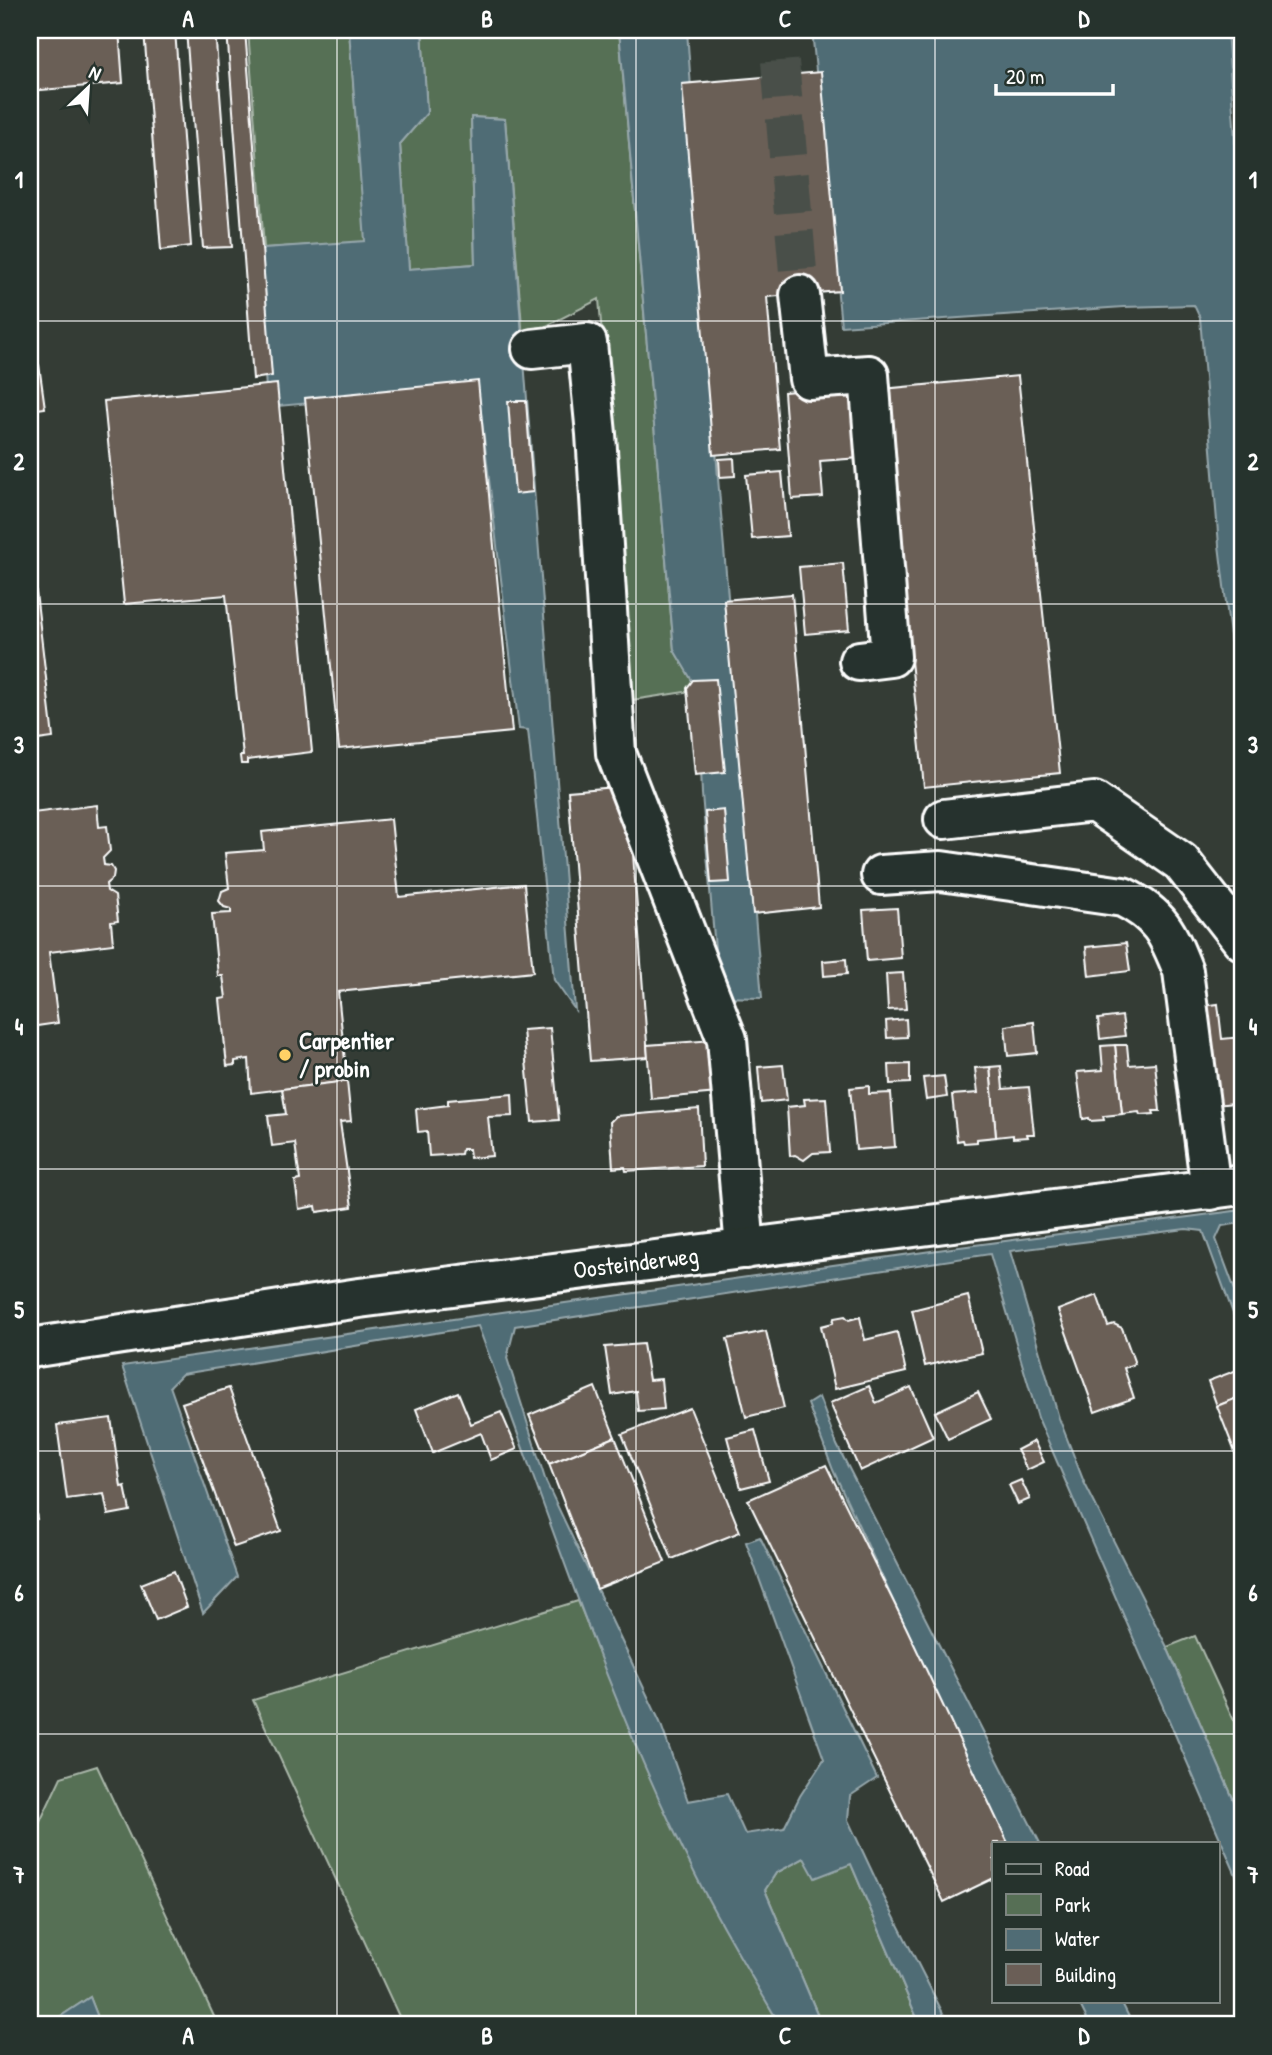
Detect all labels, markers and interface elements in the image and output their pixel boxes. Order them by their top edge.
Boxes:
text: A [182,3,194,34]
text: B [481,3,493,34]
text: C [779,3,791,34]
text: D [1079,3,1091,34]
north arrow [52,52,122,122]
scale bar [996,52,1113,96]
text: N [85,59,105,87]
text: 20 m [1006,62,1044,91]
text: 1 [15,164,23,195]
text: 1 [1249,164,1257,195]
text: 2 [14,446,25,477]
text: 2 [1248,446,1259,477]
text: 3 [14,729,24,760]
text: 3 [1248,729,1258,760]
text: 4 [15,1011,24,1042]
text: 4 [1249,1011,1258,1042]
place label: Carpentier / probin [299,1024,395,1085]
marker: Carpentier / probin [277,1047,293,1063]
street label: Oosteinderweg [571,1238,700,1286]
text: 5 [14,1294,24,1325]
text: 5 [1248,1294,1258,1325]
text: 6 [14,1577,24,1608]
text: 6 [1248,1577,1258,1608]
legend [992,1842,1220,2002]
text: Road [1055,1854,1089,1883]
text: 7 [12,1859,25,1890]
text: 7 [1246,1859,1259,1890]
text: Park [1055,1890,1090,1919]
text: Water [1055,1924,1100,1953]
text: Building [1055,1960,1116,1989]
text: A [182,2020,194,2051]
text: B [481,2020,493,2051]
text: C [779,2020,791,2051]
text: D [1079,2020,1091,2051]

